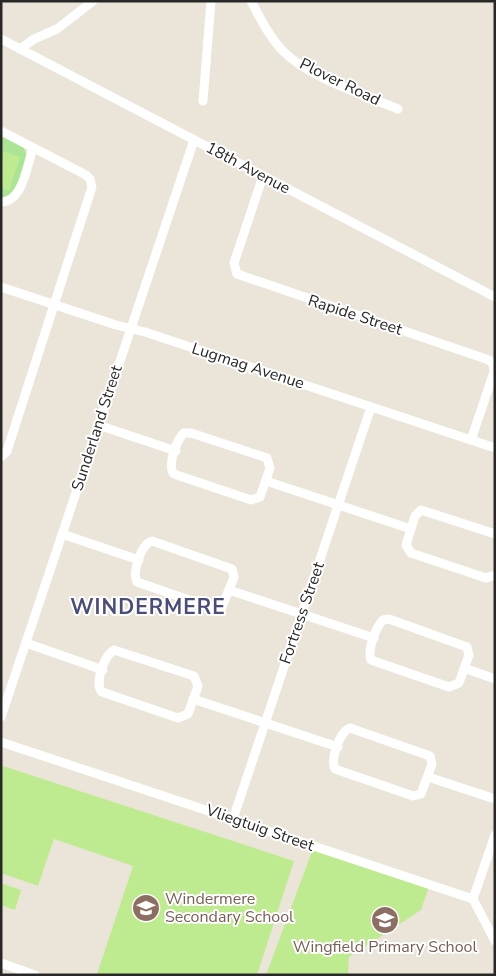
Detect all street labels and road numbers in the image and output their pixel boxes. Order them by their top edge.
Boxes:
street label: Plover Road [296,53,384,111]
street label: 18th Avenue [202,137,294,199]
street label: Rapide Street [305,289,405,341]
street label: Lugmag Avenue [189,337,307,395]
street label: Sunderland Street [66,362,128,494]
street label: Fortress Street [274,559,330,667]
street label: Vliegtuig Street [202,799,317,857]

